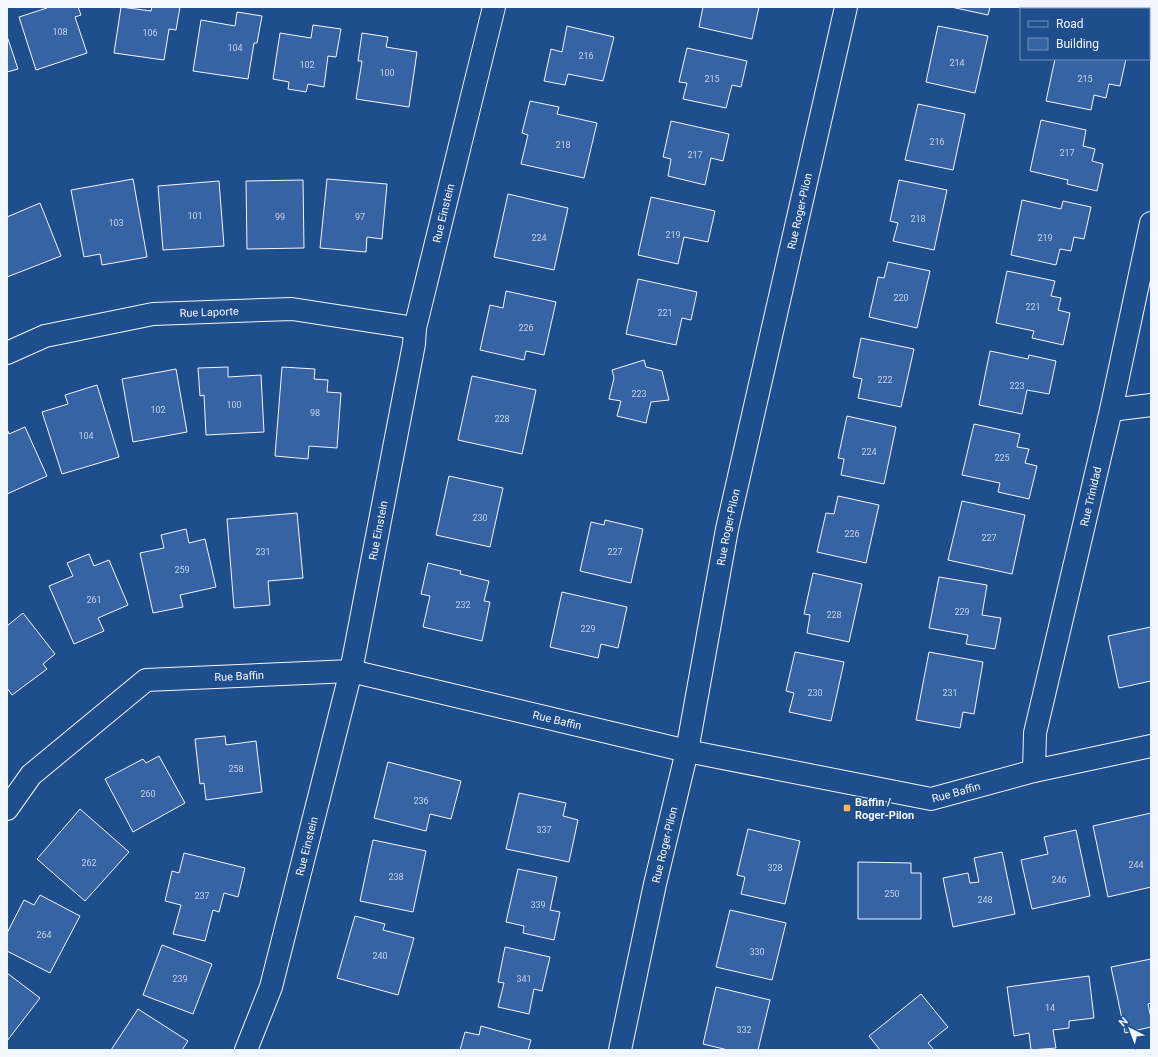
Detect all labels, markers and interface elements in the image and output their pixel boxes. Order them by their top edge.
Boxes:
legend [1020,8,1150,60]
text: Road [1056,17,1084,31]
house number: 108 [52,27,68,37]
house number: 106 [142,28,158,38]
text: Building [1056,37,1099,51]
house number: 104 [227,43,243,53]
house number: 216 [578,51,594,61]
house number: 214 [949,58,965,68]
house number: 102 [299,60,315,70]
house number: 100 [379,68,395,78]
house number: 215 [704,74,720,84]
house number: 215 [1077,74,1093,84]
house number: 216 [929,137,945,147]
house number: 218 [555,140,571,150]
house number: 217 [1059,148,1075,158]
house number: 217 [687,150,703,160]
street label: Rue Roger-Pilon [785,172,815,251]
street label: Rue Einstein [430,182,457,244]
house number: 101 [187,211,203,221]
house number: 99 [275,212,285,222]
house number: 97 [355,212,365,222]
house number: 218 [910,214,926,224]
house number: 103 [108,218,124,228]
house number: 219 [665,230,681,240]
house number: 224 [531,233,547,243]
house number: 219 [1037,233,1053,243]
house number: 220 [893,293,909,303]
house number: 221 [1025,302,1041,312]
street label: Rue Laporte [179,305,239,320]
house number: 221 [657,308,673,318]
house number: 226 [518,323,534,333]
house number: 222 [877,375,893,385]
house number: 223 [1009,381,1025,391]
house number: 223 [631,389,647,399]
house number: 100 [226,400,242,410]
house number: 102 [150,405,166,415]
house number: 98 [310,408,320,418]
house number: 228 [494,414,510,424]
house number: 104 [78,431,94,441]
house number: 224 [861,447,877,457]
house number: 225 [994,453,1010,463]
street label: Rue Trinidad [1078,465,1104,528]
street label: Rue Roger-Pilon [715,488,743,567]
street label: Rue Einstein [366,500,391,561]
house number: 230 [472,513,488,523]
house number: 226 [844,529,860,539]
house number: 227 [981,533,997,543]
house number: 231 [255,547,271,557]
house number: 227 [607,547,623,557]
house number: 259 [174,565,190,575]
house number: 261 [86,595,102,605]
house number: 232 [455,600,471,610]
house number: 229 [954,607,970,617]
house number: 228 [826,610,842,620]
house number: 229 [580,624,596,634]
street label: Rue Baffin [214,669,264,684]
house number: 230 [807,688,823,698]
house number: 231 [942,688,958,698]
street label: Rue Baffin [531,709,583,733]
house number: 258 [228,764,244,774]
street label: Rue Baffin [930,780,982,805]
house number: 260 [140,789,156,799]
house number: 236 [413,796,429,806]
place label: Baffin / Roger-Pilon [855,796,914,822]
marker: Baffin / Roger-Pilon [842,803,852,813]
street label: Rue Roger-Pilon [649,805,680,884]
street label: Rue Einstein [293,815,321,877]
house number: 337 [536,825,552,835]
house number: 262 [81,858,97,868]
house number: 244 [1128,860,1144,870]
house number: 328 [767,863,783,873]
house number: 238 [388,872,404,882]
house number: 246 [1051,875,1067,885]
house number: 250 [884,889,900,899]
house number: 237 [194,891,210,901]
house number: 248 [977,895,993,905]
house number: 339 [530,900,546,910]
house number: 264 [36,930,52,940]
house number: 330 [749,947,765,957]
house number: 240 [372,951,388,961]
house number: 239 [172,974,188,984]
house number: 341 [516,974,532,984]
house number: 14 [1045,1003,1055,1013]
north arrow [1110,1009,1150,1049]
text: N [1116,1014,1131,1029]
house number: 332 [736,1025,752,1035]

